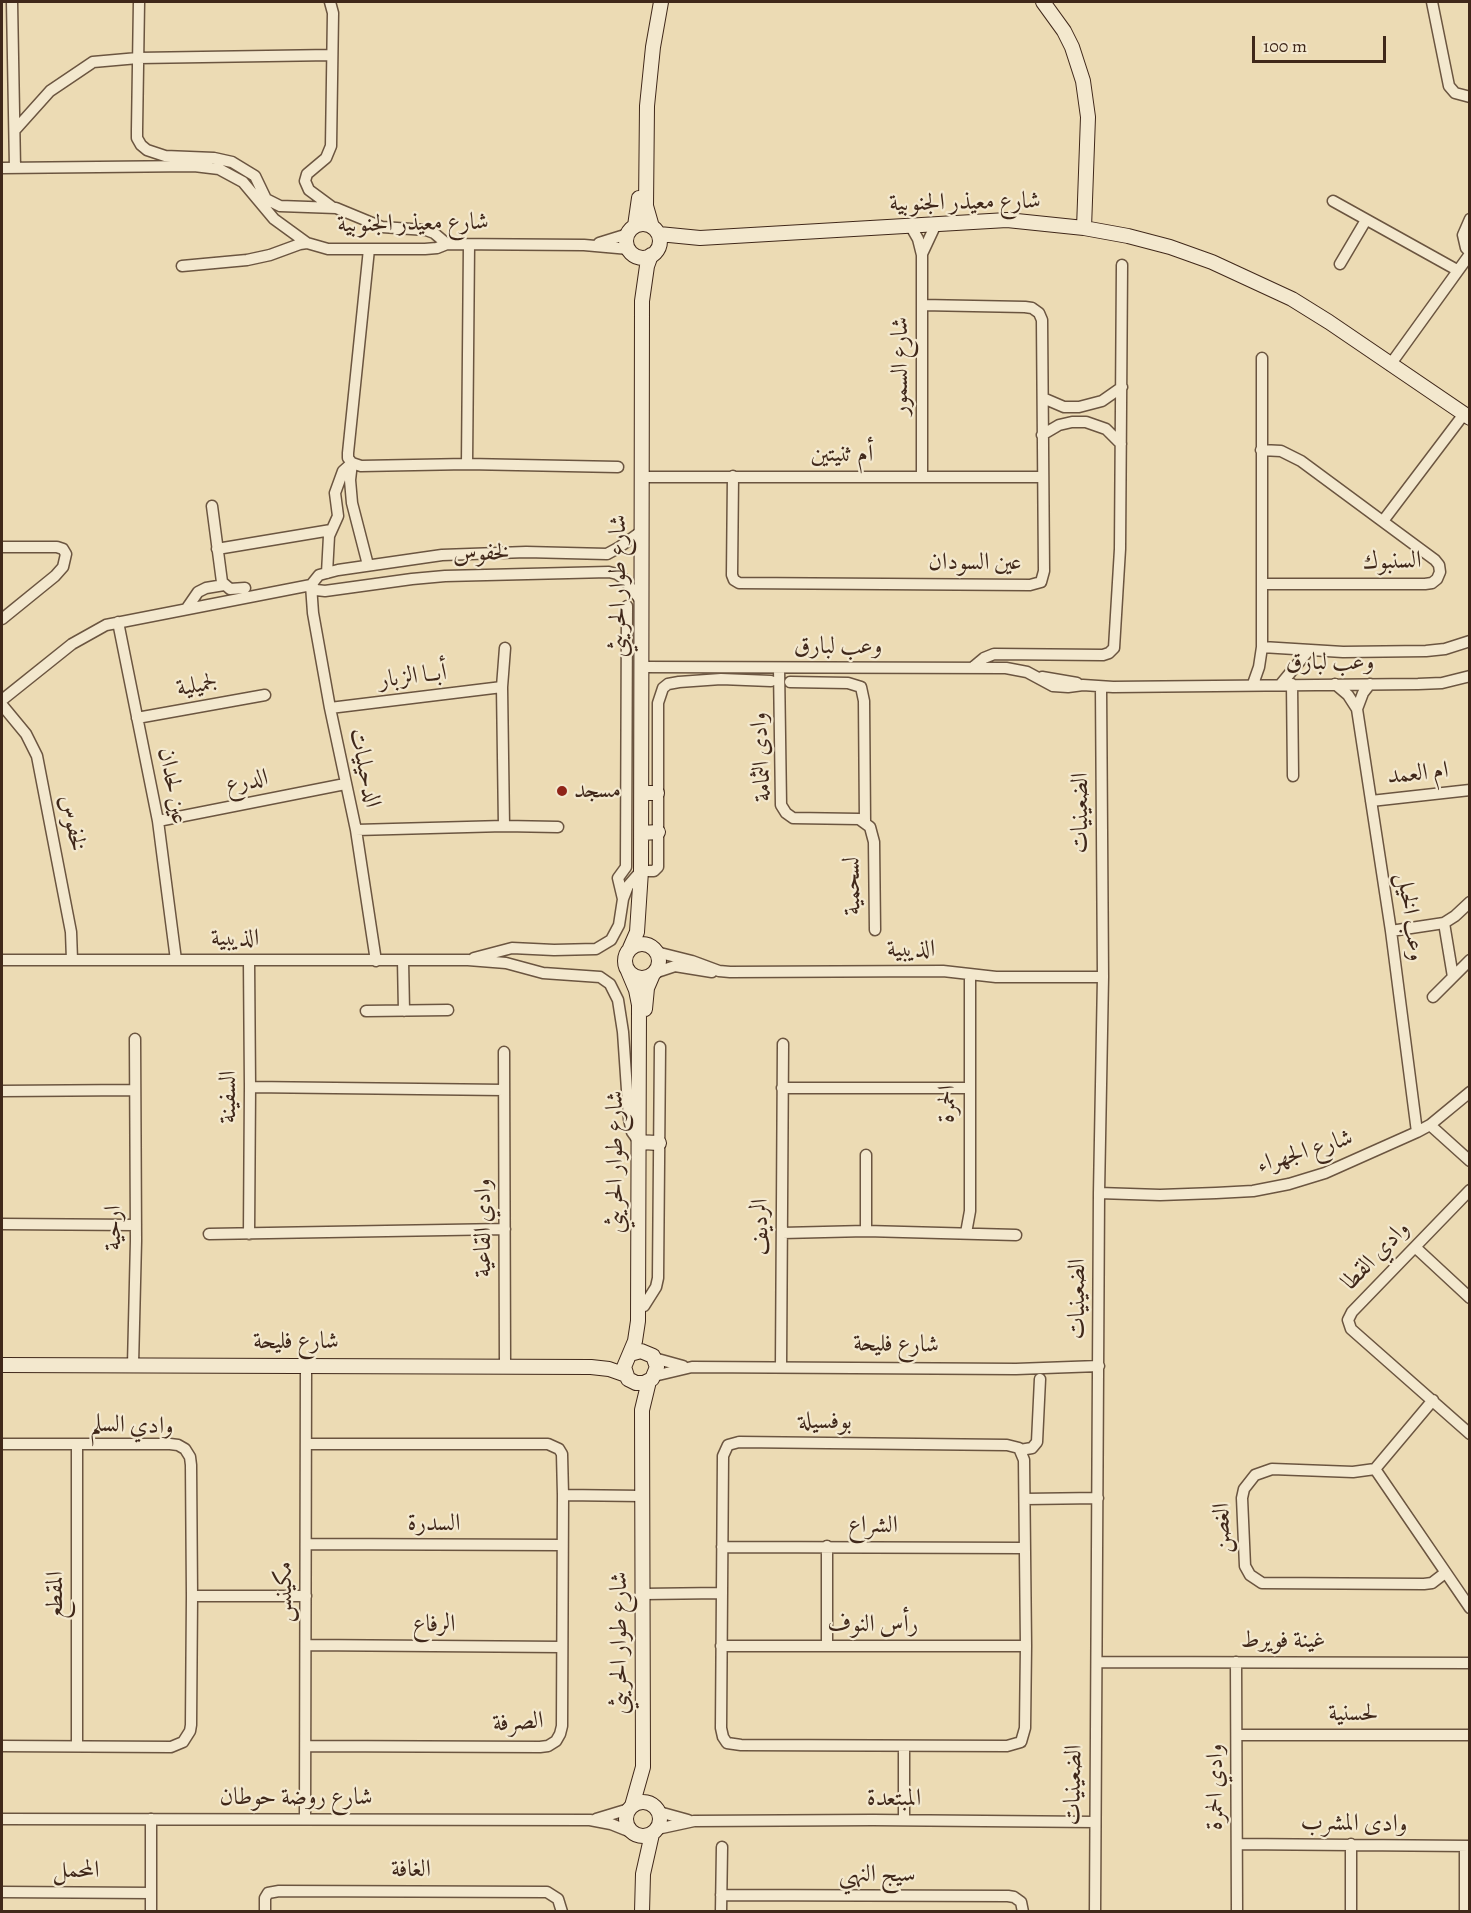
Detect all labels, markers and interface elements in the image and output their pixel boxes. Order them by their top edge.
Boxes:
scale bar [1255,24,1388,62]
text: 100 m [1263,34,1307,58]
street label: شارع معيذر الجنوبية [889,187,1041,219]
street label: شارع معيذر الجنوبية [337,208,489,240]
street label: شارع السمور [887,317,915,415]
street label: أم ثنيتين [811,441,873,469]
street label: شارع طوار الحريثي [605,515,633,657]
street label: لخفوس [452,539,510,569]
street label: السنبوك [1362,547,1422,577]
street label: عين السودان [928,549,1022,577]
street label: وعب لبارق [794,633,882,661]
street label: وعب لبارق [1286,649,1374,677]
street label: أبــا الزبار [377,659,449,695]
street label: لجميلية [174,668,220,704]
street label: وادى الثمامة [745,711,779,803]
street label: الدحيليات [342,726,386,810]
street label: عين لحدان [150,745,194,827]
street label: ام العمد [1386,756,1450,792]
street label: الدرع [223,764,271,800]
street label: الضعينيات [1067,773,1095,853]
place label: مسجد [574,777,621,805]
marker: مسجد [555,784,569,798]
street label: لخفوس [52,793,92,853]
street label: لسحمية [838,856,868,916]
street label: وعب الخيل [1390,871,1430,963]
street label: الذيبية [211,925,259,953]
street label: الذيبية [887,936,935,964]
street label: السفينة [215,1071,243,1123]
street label: الحمرة [934,1085,962,1123]
street label: شارع طوار الحريثي [602,1091,630,1233]
street label: شارع الجهراء [1254,1124,1356,1180]
street label: وادي القاعية [470,1178,498,1278]
street label: الرديف [747,1199,775,1255]
street label: ارحية [100,1205,128,1251]
street label: وادي القطا [1336,1215,1416,1297]
street label: الضعينيات [1064,1259,1092,1339]
street label: شارع فليحة [253,1328,339,1356]
street label: شارع فليحة [853,1330,939,1360]
street label: بوفسيلة [798,1408,852,1436]
street label: وادي السلم [90,1410,174,1442]
street label: الغصن [1208,1503,1238,1553]
street label: السدرة [408,1510,460,1538]
street label: الشراع [848,1512,898,1540]
street label: مكينس [271,1561,299,1623]
street label: المقطع [42,1571,70,1619]
street label: شارع طوار الحريثي [606,1572,634,1714]
street label: الرفاع [413,1611,455,1639]
street label: رأس النوف [828,1611,918,1639]
street label: غينة فويرط [1241,1627,1325,1655]
street label: لحسنية [1328,1700,1378,1728]
street label: الصرفة [492,1707,544,1739]
street label: الضعينيات [1059,1744,1089,1826]
street label: وادي الحمرة [1202,1744,1230,1830]
street label: شارع روضة حوطان [219,1784,373,1812]
street label: المبتعدة [867,1785,921,1813]
street label: وادى المشرب [1300,1809,1408,1839]
street label: الغافة [391,1856,431,1884]
street label: المحمل [53,1857,99,1885]
street label: سيج النهي [838,1861,916,1889]

